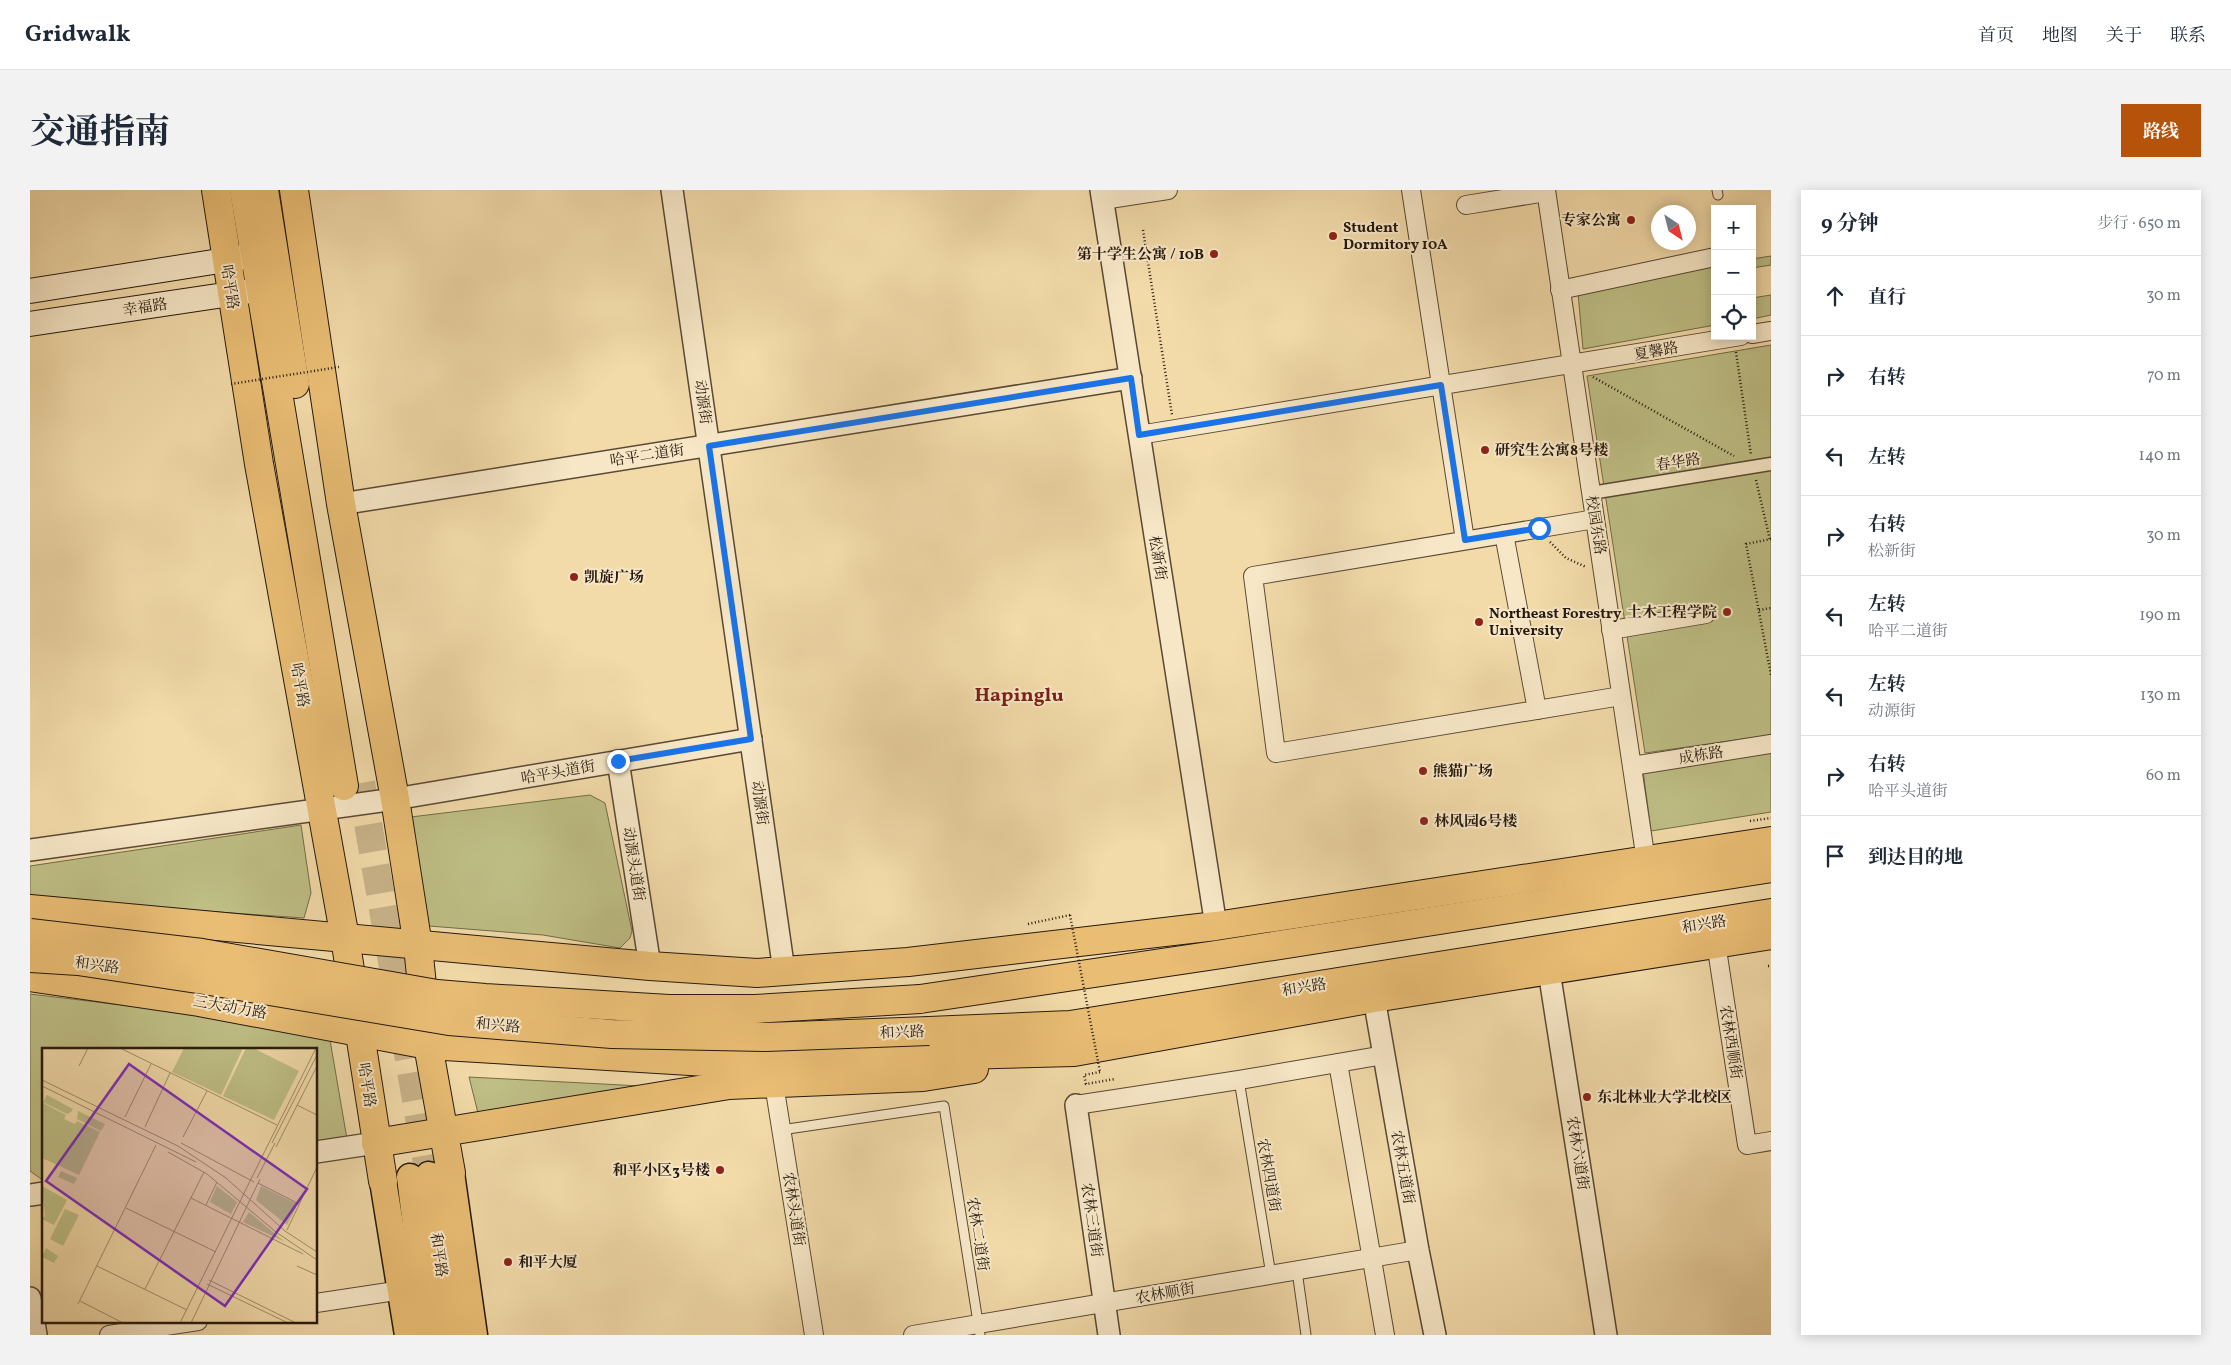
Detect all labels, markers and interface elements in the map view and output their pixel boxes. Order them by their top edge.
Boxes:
text: Gridwalk [25,18,131,52]
text: 首页 [1978,24,2014,49]
text: 地图 [2042,24,2078,49]
text: 关于 [2106,24,2142,49]
text: 联系 [2170,24,2206,49]
button: 路线 [2121,104,2201,157]
text: 交通指南 [30,110,170,158]
north arrow [1651,205,1696,250]
map controls [1711,205,1756,340]
button: + [1711,205,1756,250]
text: 9 分钟 [1821,210,1879,239]
place label: 专家公寓 [1561,211,1621,232]
text: 步行 · 650 m [2097,213,2181,235]
marker: 专家公寓 [1625,214,1637,226]
place label: Student Dormitory 10A [1343,218,1448,256]
marker: Student Dormitory 10A [1327,230,1339,242]
place label: 第十学生公寓 / 10B [1077,245,1204,266]
marker: 第十学生公寓 / 10B [1208,248,1220,260]
button: − [1711,250,1756,295]
street label: 哈平路 [215,263,242,311]
icon: ahead [1821,282,1849,310]
text: 直行 [1868,285,1906,311]
text: 30 m [2146,285,2181,307]
street label: 幸福路 [121,295,169,322]
button: locate [1711,295,1756,340]
street label: 夏馨路 [1632,338,1680,367]
icon: right [1821,362,1849,390]
text: 右转 [1868,365,1906,391]
text: 70 m [2147,365,2181,387]
street label: 动源街 [688,378,715,426]
street label: 哈平二道街 [609,440,686,473]
place label: 研究生公寓8号楼 [1495,441,1608,462]
icon: left [1821,442,1849,470]
marker: 研究生公寓8号楼 [1479,444,1491,456]
text: 左转 [1868,445,1906,471]
text: 140 m [2139,445,2181,467]
street label: 春华路 [1654,450,1702,477]
street label: 校园东路 [1579,494,1610,557]
text: 右转 [1868,512,1906,538]
route start [1528,517,1551,540]
icon: right [1821,522,1849,550]
text: 30 m [2146,525,2181,547]
street label: 松新街 [1143,534,1170,582]
text: 松新街 [1868,541,1916,563]
place label: 凯旋广场 [584,568,644,589]
marker: 凯旋广场 [568,571,580,583]
text: 左转 [1868,592,1906,618]
icon: left [1821,602,1849,630]
place label: 土木工程学院 [1627,603,1717,624]
place label: Northeast Forestry University [1489,604,1622,642]
text: 190 m [2139,605,2181,627]
marker: 土木工程学院 [1721,606,1733,618]
marker: Northeast Forestry University [1473,616,1485,628]
text: 哈平二道街 [1868,621,1948,643]
street label: 哈平路 [284,661,313,709]
text: 左转 [1868,672,1906,698]
district label: Hapinglu [974,682,1064,710]
icon: left [1821,682,1849,710]
text: 130 m [2140,685,2181,707]
text: 动源街 [1868,701,1916,723]
street label: 成栋路 [1677,743,1725,770]
route end [607,750,630,773]
text: 右转 [1868,752,1906,778]
street label: 哈平头道街 [519,757,597,790]
place label: 熊猫广场 [1433,762,1493,783]
icon: right [1821,762,1849,790]
marker: 熊猫广场 [1417,765,1429,777]
text: 60 m [2146,765,2181,787]
street label: 动源街 [745,779,772,827]
text: 哈平头道街 [1868,781,1948,803]
place label: 林风园6号楼 [1434,812,1517,833]
marker: 林风园6号楼 [1418,815,1430,827]
street label: 动源头道街 [616,826,649,903]
icon: arrive [1821,842,1849,870]
text: 到达目的地 [1868,845,1963,871]
street label: 和兴路 [1680,912,1728,939]
street label: 和兴路 [73,953,121,980]
street label: 和兴路 [1280,975,1328,1002]
street label: 三大动力路 [191,992,269,1025]
street label: 农林西顺街 [1713,1004,1746,1081]
street label: 和兴路 [475,1014,521,1039]
street label: 和兴路 [879,1022,925,1045]
inset map [42,1048,318,1322]
street label: 哈平路 [352,1061,379,1109]
place label: 东北林业大学北校区 [1597,1088,1732,1109]
marker: 东北林业大学北校区 [1581,1091,1593,1103]
street label: 农林六道街 [1560,1115,1593,1192]
street label: 农林五道街 [1385,1128,1418,1206]
street label: 农林四道街 [1251,1136,1284,1214]
place label: 和平小区3号楼 [612,1161,710,1182]
marker: 和平小区3号楼 [714,1164,726,1176]
street label: 农林头道街 [776,1171,809,1248]
street label: 农林三道街 [1075,1182,1106,1259]
street label: 农林二道街 [960,1196,993,1273]
street label: 和平路 [424,1231,451,1279]
place label: 和平大厦 [518,1253,578,1274]
marker: 和平大厦 [502,1256,514,1268]
street label: 农林顺街 [1134,1279,1197,1310]

